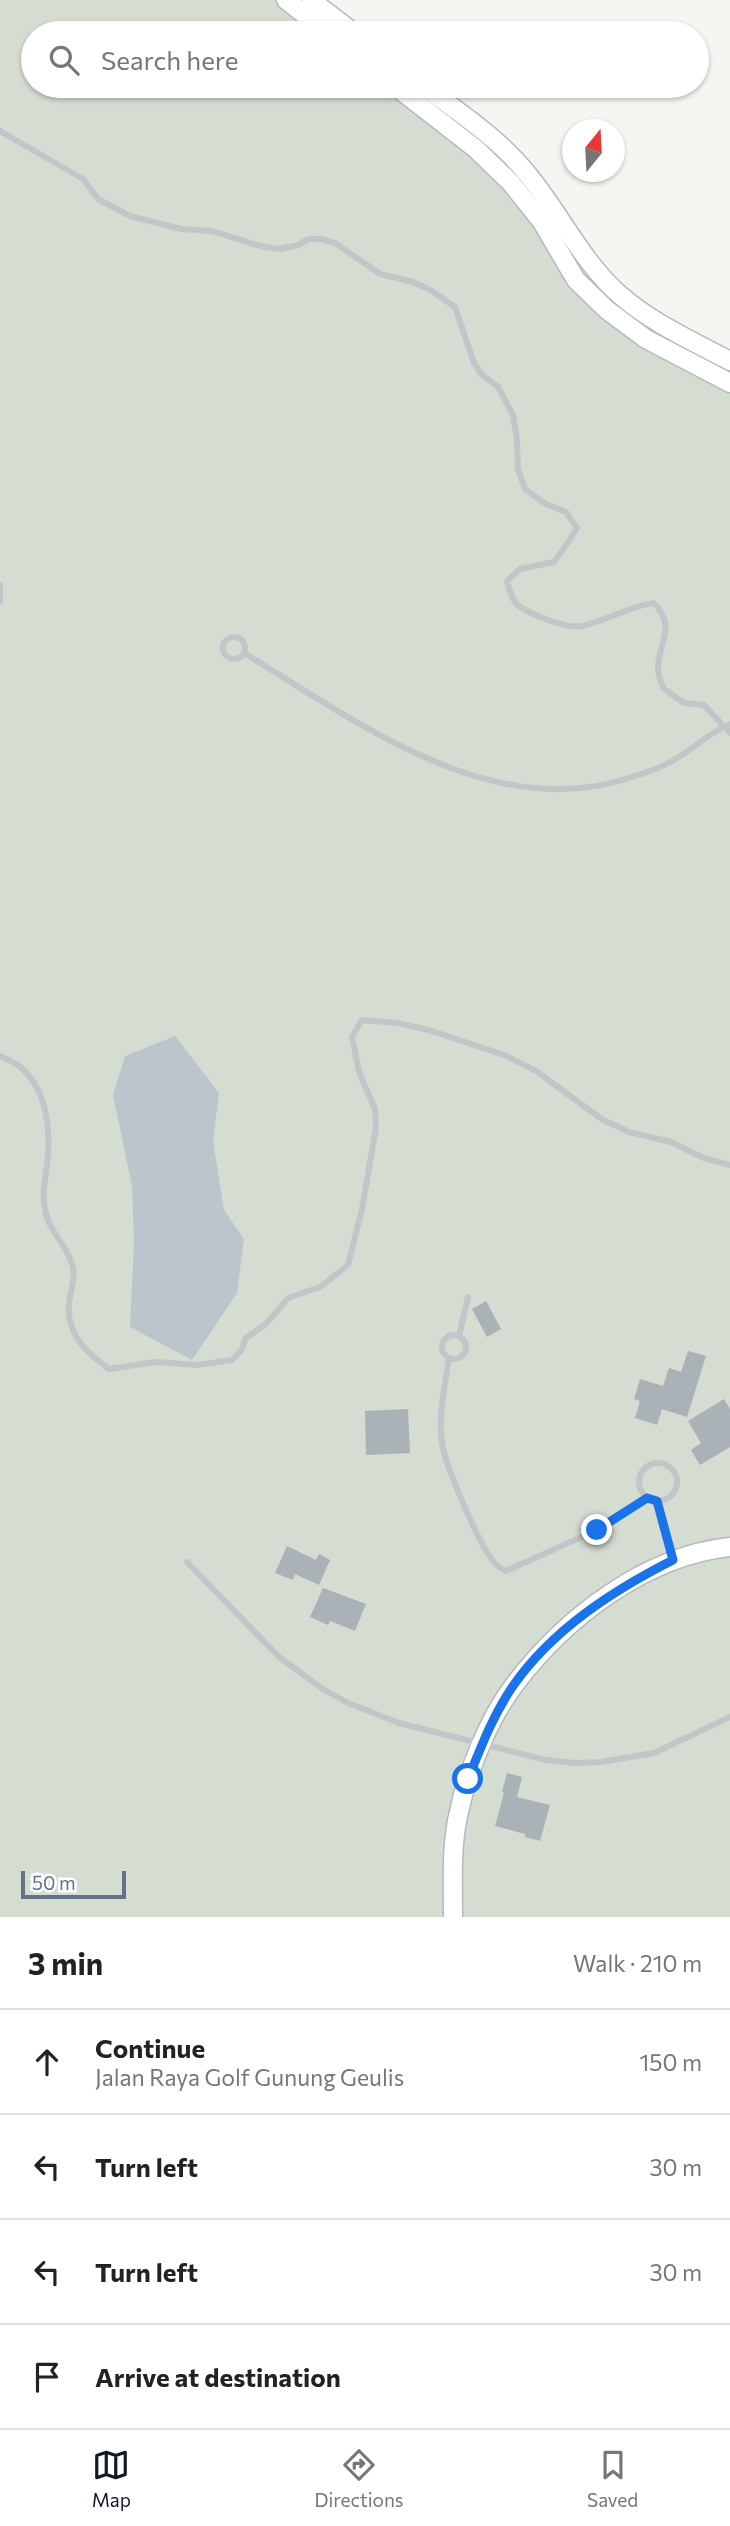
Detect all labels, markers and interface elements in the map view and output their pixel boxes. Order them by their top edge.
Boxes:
search box [21,21,709,98]
icon: search [45,41,83,79]
text: Search here [101,44,239,75]
north arrow [562,119,625,182]
route end [581,1514,612,1545]
route start [452,1763,483,1794]
scale bar [21,1868,126,1900]
text: 50 m [32,1871,76,1894]
text: 3 min [28,1944,103,1981]
text: Walk · 210 m [573,1949,702,1977]
text: Continue [95,2032,205,2063]
icon: ahead [28,2043,66,2081]
text: 150 m [639,2048,702,2076]
text: Jalan Raya Golf Gunung Geulis [95,2063,404,2091]
icon: left [28,2148,66,2186]
text: Turn left [95,2151,198,2182]
text: 30 m [649,2153,702,2181]
icon: left [28,2253,66,2291]
text: Turn left [95,2256,198,2287]
text: 30 m [649,2258,702,2286]
icon: arrive [28,2358,66,2396]
text: Arrive at destination [95,2361,341,2392]
tab: Map [92,2446,131,2511]
tab: Directions [314,2446,404,2511]
tab: Saved [587,2446,638,2511]

